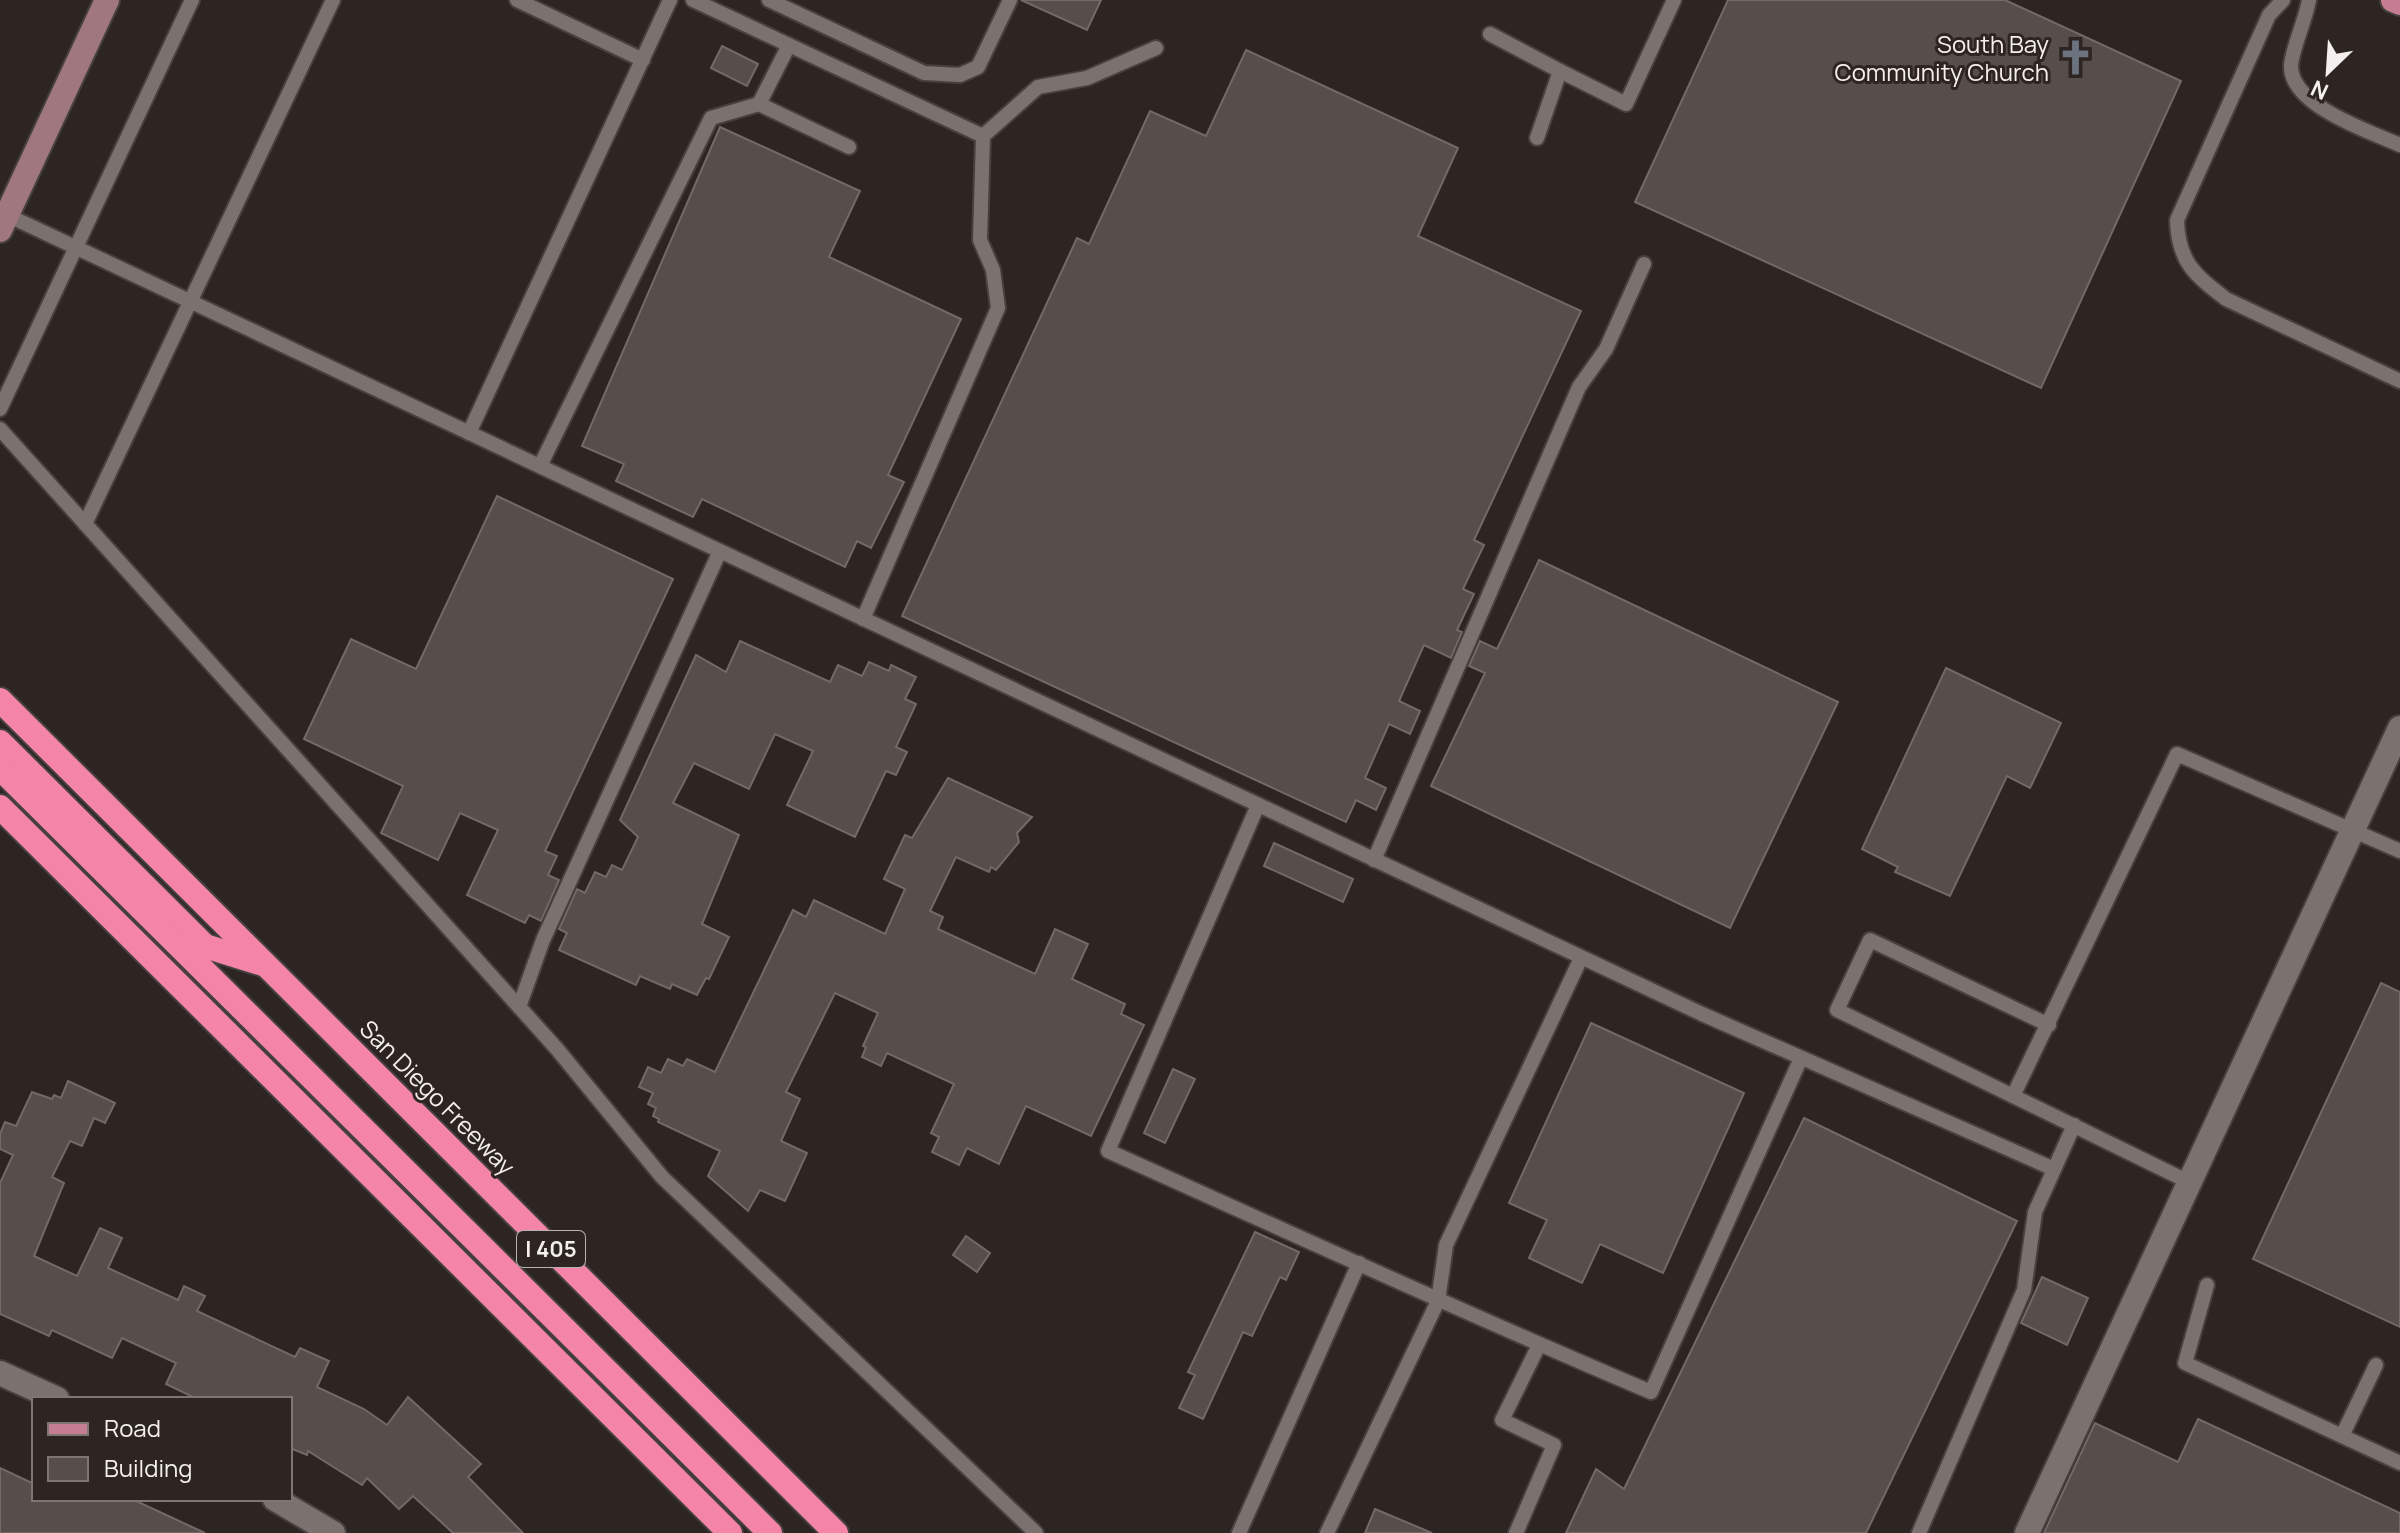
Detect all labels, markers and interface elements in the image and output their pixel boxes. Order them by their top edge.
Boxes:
place label: South Bay Community Church [1834,27,2049,88]
north arrow [2288,32,2368,112]
church icon: South Bay Community Church [2056,38,2094,76]
text: N [2306,73,2333,107]
street label: San Diego Freeway [353,1012,523,1182]
road number: I 405 [517,1231,585,1267]
legend [32,1397,292,1501]
text: Road [104,1411,161,1444]
text: Building [104,1451,192,1484]

